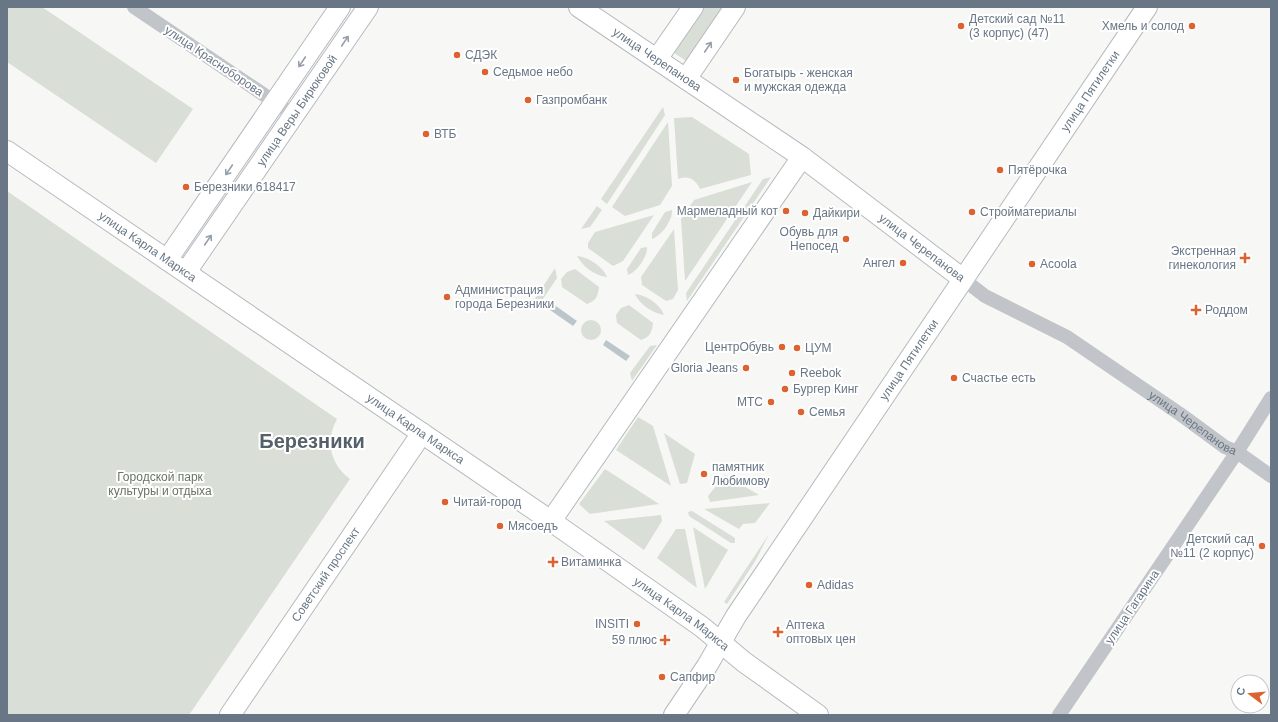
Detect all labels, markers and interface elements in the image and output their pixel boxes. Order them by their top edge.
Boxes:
place label: Детский сад №11 (3 корпус) (47) [969,12,1065,40]
place label: Хмель и солод [1102,19,1184,33]
marker: Детский сад №11 (3 корпус) (47) [956,21,966,31]
marker: Хмель и солод [1187,21,1197,31]
street label: улица Красноборова [162,23,266,99]
street label: улица Черепанова [610,25,704,94]
one-way arrow [341,35,349,46]
one-way arrow [704,41,712,52]
place label: СДЭК [465,48,497,62]
street label: улица Пятилетки [1058,48,1122,134]
marker: СДЭК [452,50,462,60]
street label: улица Веры Бирюковой [254,52,340,169]
one-way arrow [298,57,306,68]
place label: Седьмое небо [493,65,573,79]
place label: Богатырь - женская и мужская одежда [744,66,853,94]
marker: Седьмое небо [480,67,490,77]
marker: Богатырь - женская и мужская одежда [731,75,741,85]
place label: Газпромбанк [536,93,608,107]
marker: Газпромбанк [523,95,533,105]
place label: ВТБ [434,127,457,141]
marker: ВТБ [421,129,431,139]
place label: Пятёрочка [1008,163,1067,177]
one-way arrow [225,164,233,175]
marker: Пятёрочка [995,165,1005,175]
place label: Березники 618417 [194,180,296,194]
marker: Березники 618417 [181,182,191,192]
place label: Мармеладный кот [677,204,779,218]
place label: Стройматериалы [980,205,1077,219]
marker: Мармеладный кот [781,206,791,216]
place label: Дайкири [813,206,860,220]
marker: Стройматериалы [967,207,977,217]
street label: улица Карла Маркса [96,208,199,285]
marker: Дайкири [800,208,810,218]
street label: улица Черепанова [876,211,968,285]
place label: Обувь для Непосед [780,225,838,253]
marker: Обувь для Непосед [841,234,851,244]
one-way arrow [204,235,212,246]
place label: Экстренная гинекология [1168,244,1236,272]
marker: Экстренная гинекология [1239,252,1251,264]
place label: Ангел [863,256,895,270]
place label: Acoola [1040,257,1077,271]
marker: Ангел [898,258,908,268]
marker: Acoola [1027,259,1037,269]
place label: Администрация города Березники [455,283,554,311]
marker: Администрация города Березники [442,292,452,302]
place label: Роддом [1205,303,1248,317]
marker: Роддом [1190,304,1202,316]
street label: улица Пятилетки [877,317,941,403]
place label: ЦентрОбувь [705,340,774,354]
place label: ЦУМ [805,341,832,355]
marker: ЦентрОбувь [777,342,787,352]
marker: ЦУМ [792,343,802,353]
place label: Gloria Jeans [671,361,738,375]
marker: Gloria Jeans [741,363,751,373]
place label: Reebok [800,366,842,380]
marker: Reebok [787,368,797,378]
place label: Счастье есть [962,371,1036,385]
marker: Счастье есть [949,373,959,383]
place label: Бургер Кинг [793,382,859,396]
marker: Бургер Кинг [780,384,790,394]
street label: улица Черепанова [1146,388,1239,458]
street label: улица Карла Маркса [364,391,467,467]
place label: МТС [737,395,763,409]
marker: МТС [766,397,776,407]
place label: Семья [809,405,845,419]
marker: Семья [796,407,806,417]
district label: Березники [259,430,365,452]
place label: памятник Любимову [712,460,770,488]
marker: памятник Любимову [699,469,709,479]
park label: Городской парк культуры и отдыха [108,470,212,498]
place label: Читай-город [453,495,521,509]
marker: Читай-город [440,497,450,507]
place label: Мясоедъ [508,519,558,533]
marker: Мясоедъ [495,521,505,531]
street label: Советский проспект [289,524,363,624]
place label: Детский сад №11 (2 корпус) [1170,532,1254,560]
marker: Детский сад №11 (2 корпус) [1257,541,1267,551]
place label: Витаминка [561,555,622,569]
marker: Витаминка [548,557,558,567]
street label: улица Гагарина [1102,567,1162,647]
street label: улица Карла Маркса [631,574,732,654]
place label: Adidas [817,578,854,592]
marker: Adidas [804,580,814,590]
place label: INSITI [595,617,629,631]
place label: Аптека оптовых цен [786,618,856,646]
marker: INSITI [632,619,642,629]
marker: Аптека оптовых цен [773,627,783,637]
place label: 59 плюс [612,633,657,647]
marker: 59 плюс [660,635,670,645]
place label: Сапфир [670,670,716,684]
marker: Сапфир [657,672,667,682]
north arrow [1230,674,1270,714]
text: С [1234,686,1247,697]

